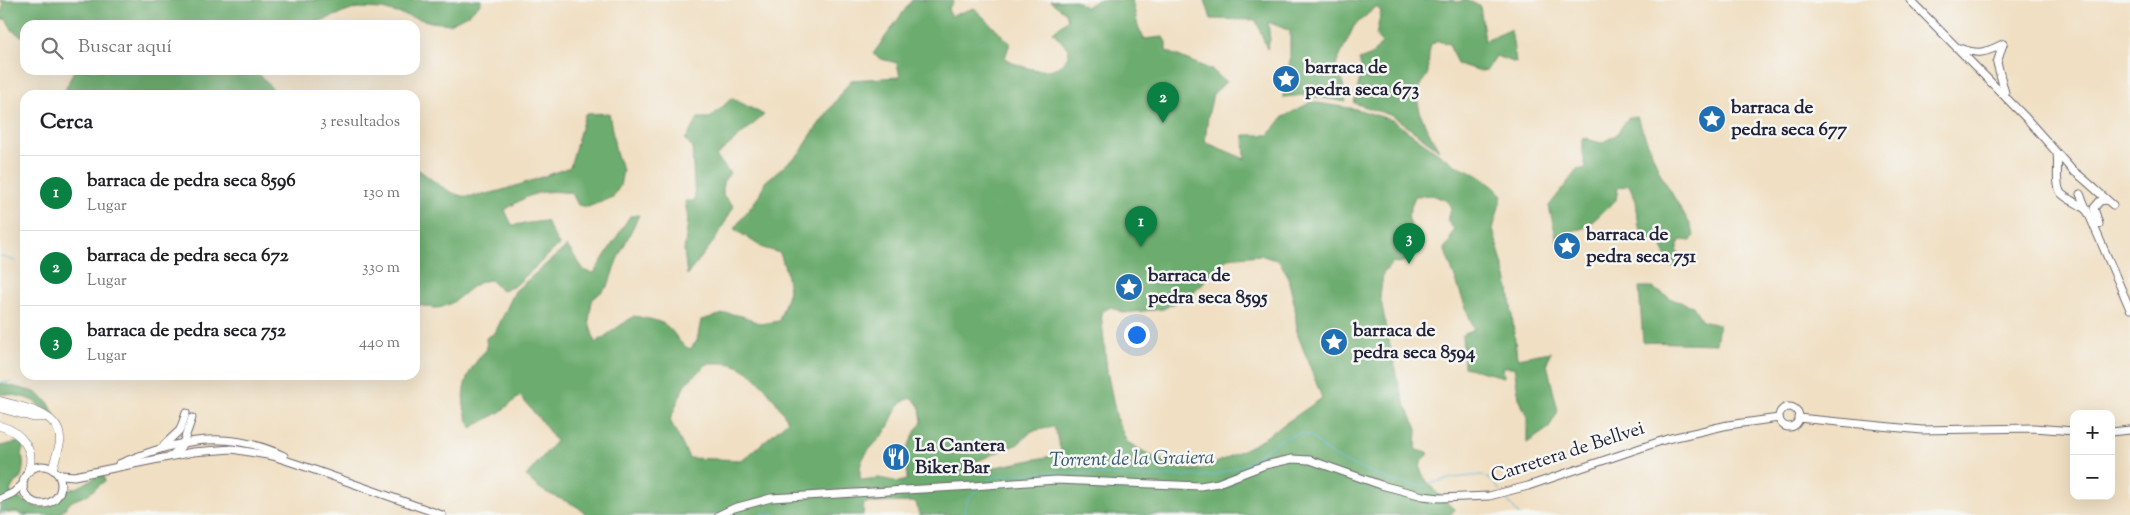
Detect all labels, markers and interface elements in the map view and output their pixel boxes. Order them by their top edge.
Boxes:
search box [20,20,420,75]
icon: search [38,34,66,62]
text: Buscar aquí [78,34,172,61]
place label: barraca de pedra seca 673 [1304,55,1420,104]
place icon: barraca de pedra seca 673 [1271,64,1301,94]
pin: 2 [1147,82,1179,123]
place label: barraca de pedra seca 677 [1730,95,1848,144]
place icon: barraca de pedra seca 677 [1697,104,1727,134]
text: Cerca [40,108,93,138]
text: 3 resultados [320,111,400,134]
text: barraca de pedra seca 8596 [87,168,296,195]
text: 1 [53,182,59,205]
text: 130 m [363,182,400,205]
text: Lugar [87,195,127,218]
pin: 1 [1125,206,1157,247]
place label: barraca de pedra seca 751 [1585,222,1697,271]
pin: 3 [1393,223,1425,264]
place icon: barraca de pedra seca 751 [1552,231,1582,261]
text: barraca de pedra seca 672 [87,243,289,270]
text: 2 [52,257,60,280]
text: 330 m [362,257,400,280]
place label: barraca de pedra seca 8595 [1147,263,1268,312]
text: Lugar [87,270,127,293]
place icon: barraca de pedra seca 8595 [1114,272,1144,302]
text: barraca de pedra seca 752 [87,318,286,345]
place label: barraca de pedra seca 8594 [1352,318,1476,367]
your location [1124,322,1150,348]
place icon: barraca de pedra seca 8594 [1319,327,1349,357]
text: 3 [53,332,59,355]
text: 440 m [359,332,400,355]
text: Lugar [87,345,127,368]
map controls [2070,410,2115,500]
button: + [2070,410,2115,455]
street label: Carretera de Bellvei [1488,415,1648,491]
place label: La Cantera Biker Bar [915,433,1006,482]
restaurant icon: La Cantera Biker Bar [881,442,911,472]
water label: Torrent de la Graiera [1049,444,1215,476]
button: − [2070,455,2115,500]

